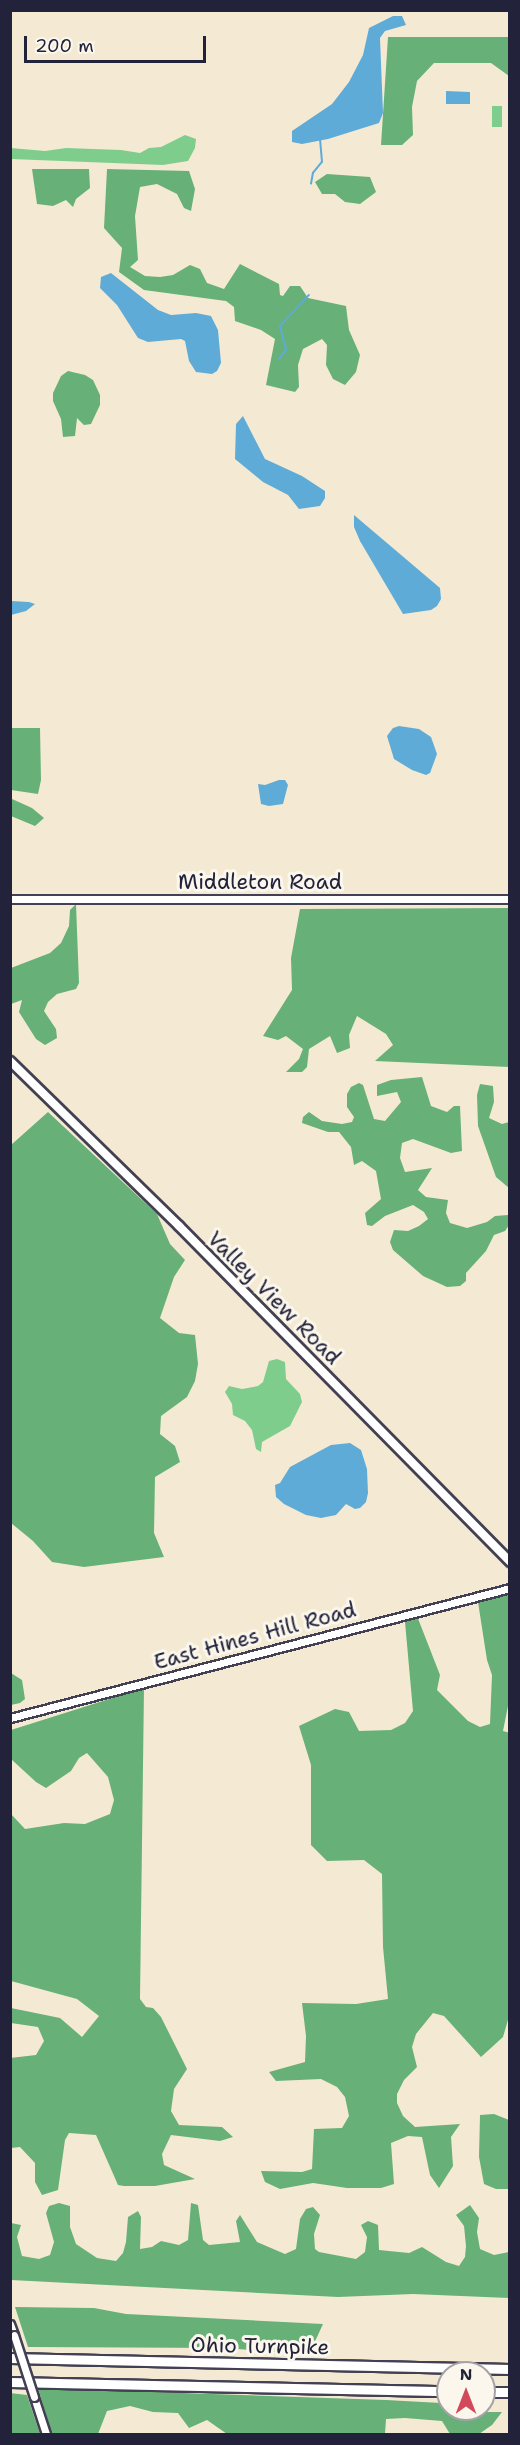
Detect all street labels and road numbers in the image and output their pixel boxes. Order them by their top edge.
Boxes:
street label: Middleton Road [178,869,342,895]
street label: Valley View Road [202,1226,346,1370]
street label: East Hines Hill Road [151,1597,359,1675]
street label: Ohio Turnpike [191,2332,329,2360]

